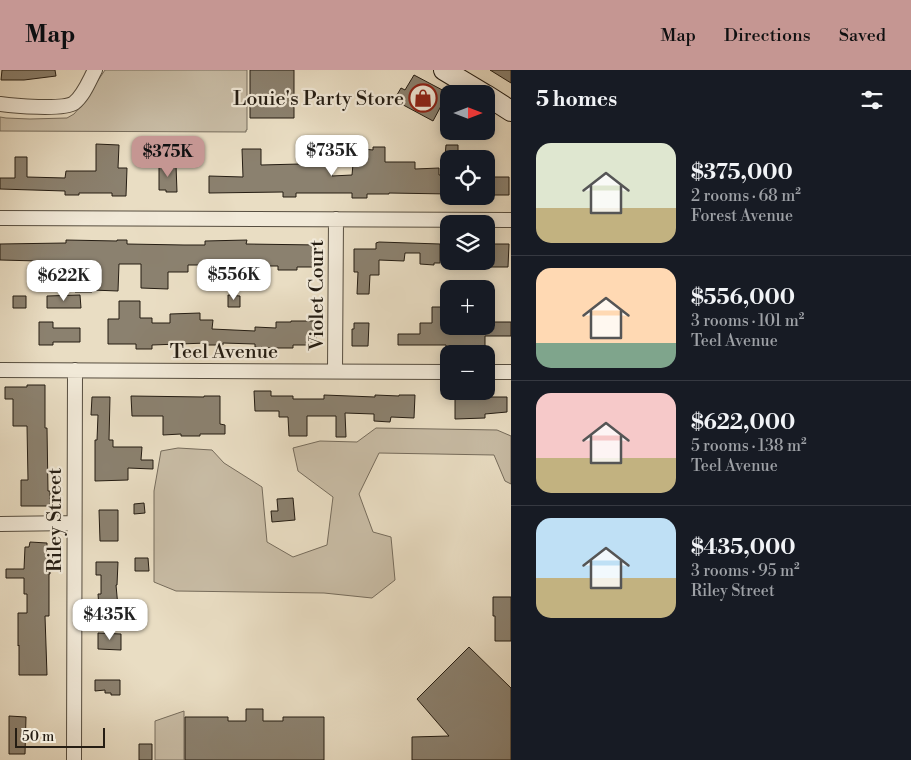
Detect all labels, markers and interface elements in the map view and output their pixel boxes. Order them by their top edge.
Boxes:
text: Map [25,20,75,50]
text: Map [660,24,696,47]
text: Directions [724,24,811,47]
text: Saved [839,24,886,47]
shop icon: Louie's Party Store [408,83,438,113]
north arrow [440,85,495,140]
map controls [440,85,495,400]
icon: filters [858,86,886,114]
place label: Louie's Party Store [233,87,404,112]
text: 5 homes [536,87,617,113]
pin: $735K [297,134,367,177]
pin: $375K [133,136,203,178]
text: $735K [306,141,358,161]
text: $375K [143,142,193,162]
button: locate [440,150,495,205]
text: $375,000 [691,160,793,186]
icon: home [576,163,636,223]
text: 2 rooms · 68 m² [691,186,801,206]
text: Forest Avenue [691,206,793,226]
button: layers [440,215,495,270]
street label: Violet Court [305,240,330,351]
pin: $556K [199,258,269,301]
pin: $622K [29,260,99,302]
text: $556K [208,265,260,285]
text: $622K [38,266,90,286]
button: + [440,280,495,335]
text: $556,000 [691,285,795,311]
icon: home [576,288,636,348]
text: 3 rooms · 101 m² [691,311,804,331]
text: Teel Avenue [691,331,778,351]
street label: Teel Avenue [170,340,278,365]
button: − [440,345,495,400]
text: $622,000 [691,410,795,436]
icon: home [576,413,636,473]
text: 5 rooms · 138 m² [691,436,807,456]
text: Teel Avenue [691,456,778,476]
street label: Riley Street [43,468,68,572]
text: $435,000 [691,535,795,561]
icon: home [576,538,636,598]
text: 3 rooms · 95 m² [691,561,800,581]
text: Riley Street [691,581,775,601]
pin: $435K [75,598,145,641]
text: $435K [84,605,136,625]
scale bar [15,725,105,748]
text: 50 m [22,728,54,746]

